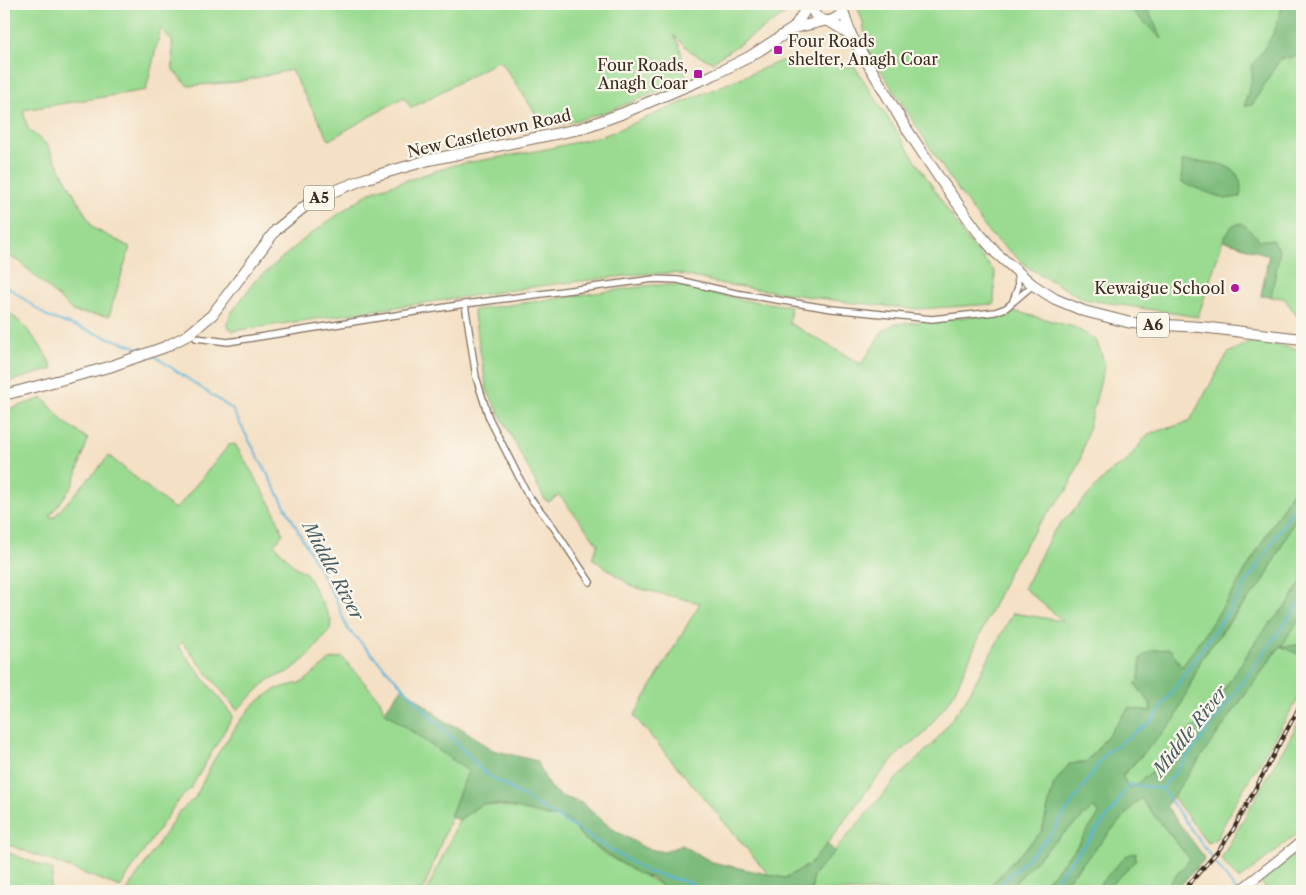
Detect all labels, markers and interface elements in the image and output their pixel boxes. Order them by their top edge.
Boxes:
place label: Four Roads shelter, Anagh Coar [788,31,938,69]
marker: Four Roads shelter, Anagh Coar [772,44,784,56]
place label: Four Roads, Anagh Coar [597,55,688,93]
marker: Four Roads, Anagh Coar [692,68,704,80]
street label: New Castletown Road [405,104,573,162]
road number: A5 [304,186,334,210]
place label: Kewaigue School [1094,278,1225,298]
marker: Kewaigue School [1229,282,1241,294]
road number: A6 [1137,312,1169,338]
water label: Middle River [297,516,369,626]
water label: Middle River [1147,680,1233,782]

